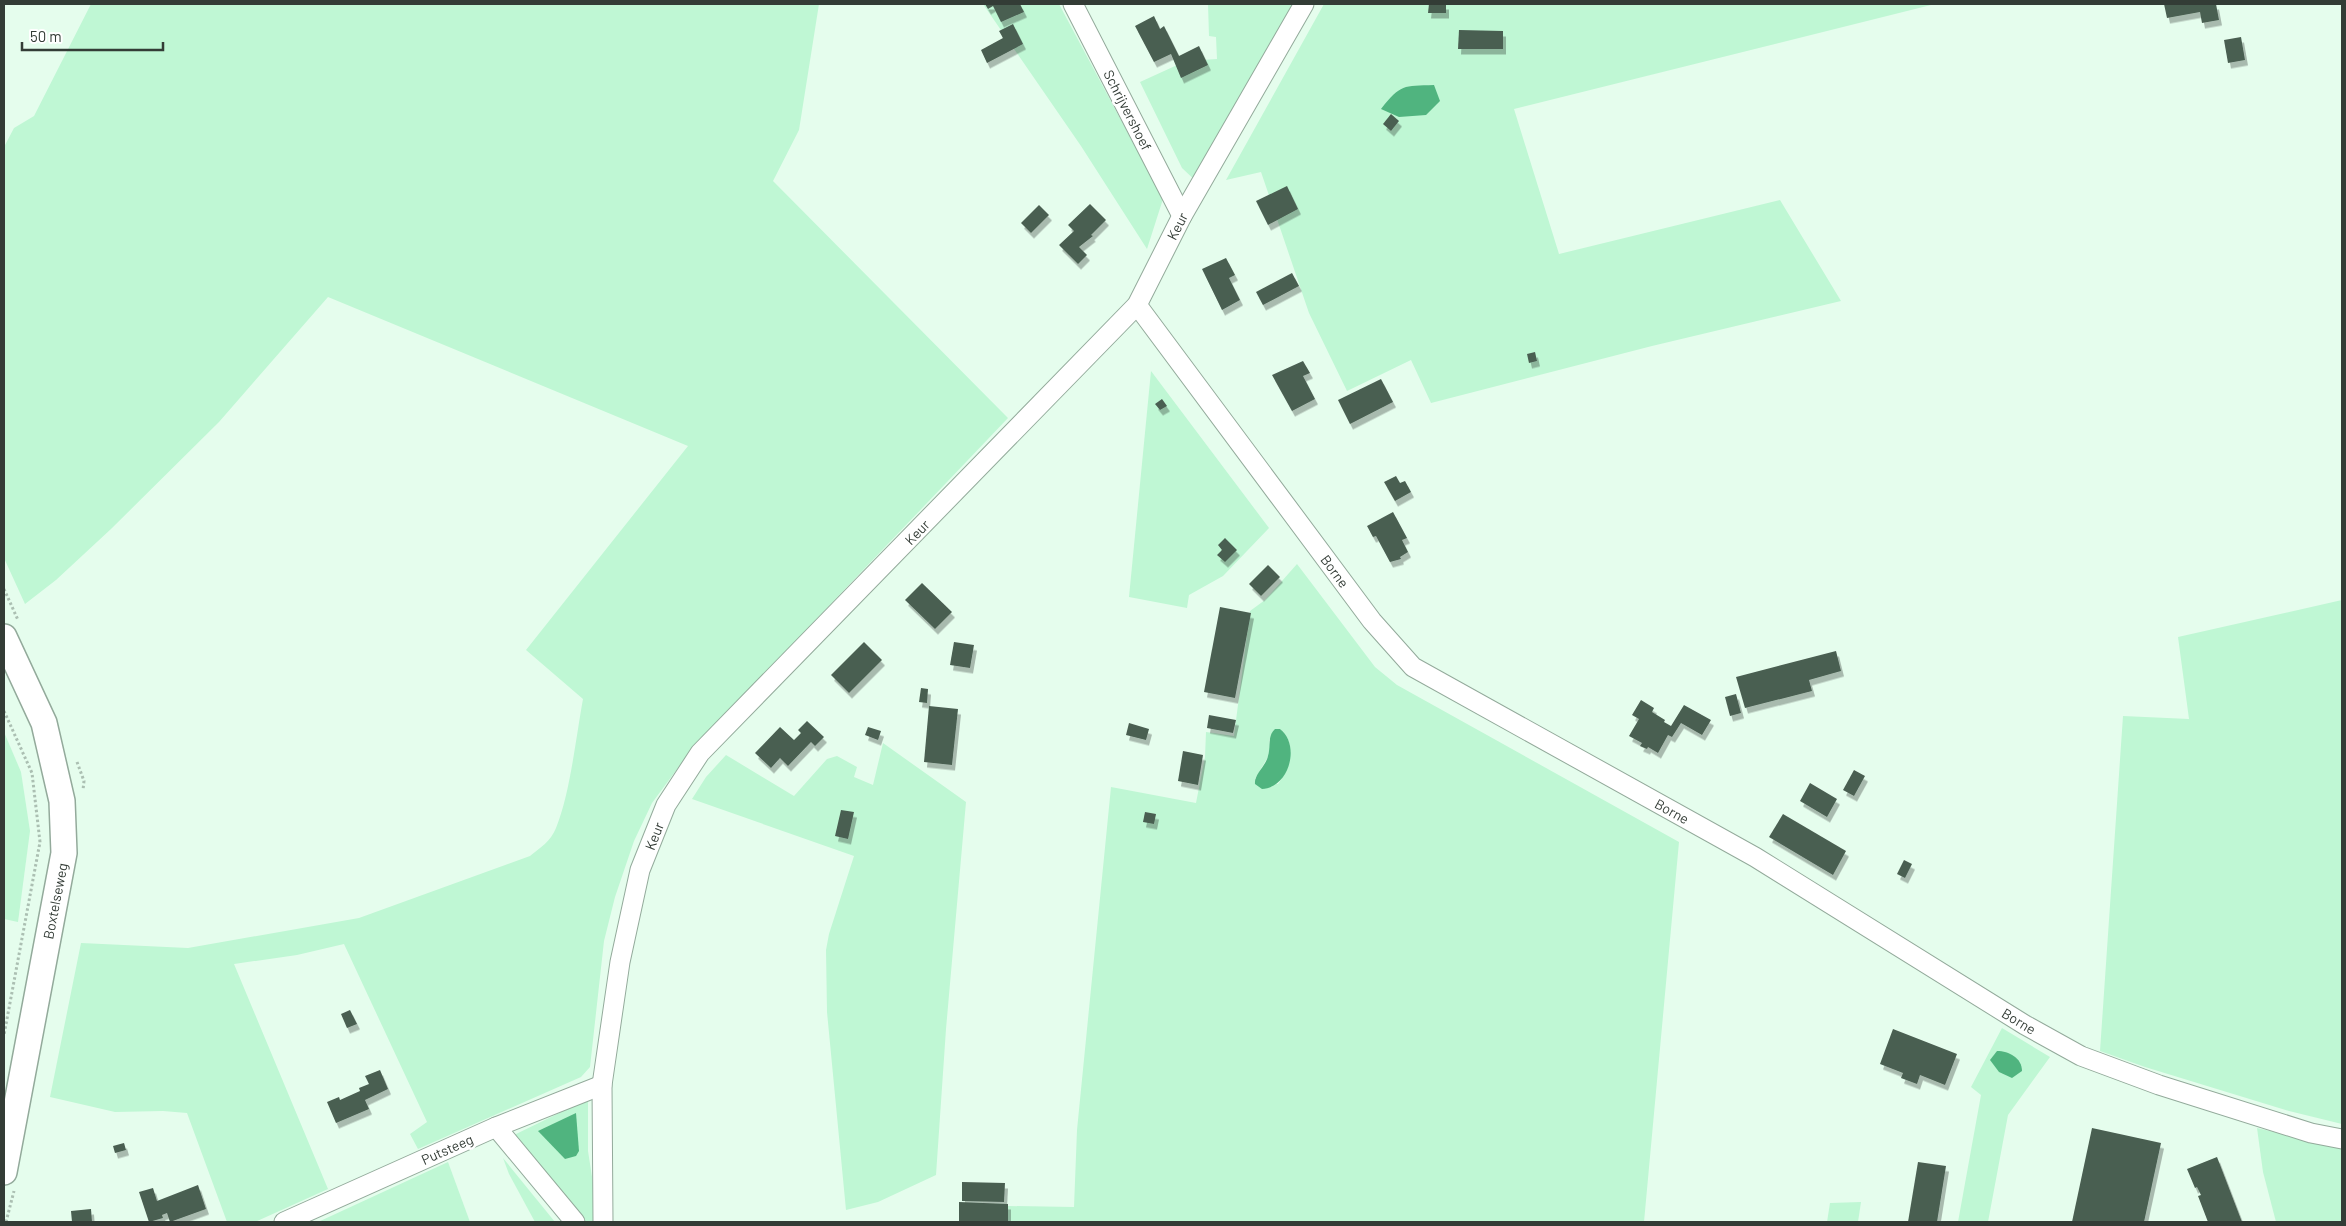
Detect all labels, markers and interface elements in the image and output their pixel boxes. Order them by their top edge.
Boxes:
scale bar [22,20,164,52]
text: 50 m [30,27,62,45]
street label: Schrijvershoef [1100,67,1156,153]
street label: Keur [1163,209,1191,243]
street label: Keur [901,516,933,548]
street label: Borne [1317,551,1353,591]
street label: Borne [1652,795,1692,827]
street label: Keur [641,820,667,852]
street label: Boxtelseweg [39,861,71,941]
street label: Borne [1999,1004,2039,1038]
street label: Putsteeg [418,1130,476,1168]

